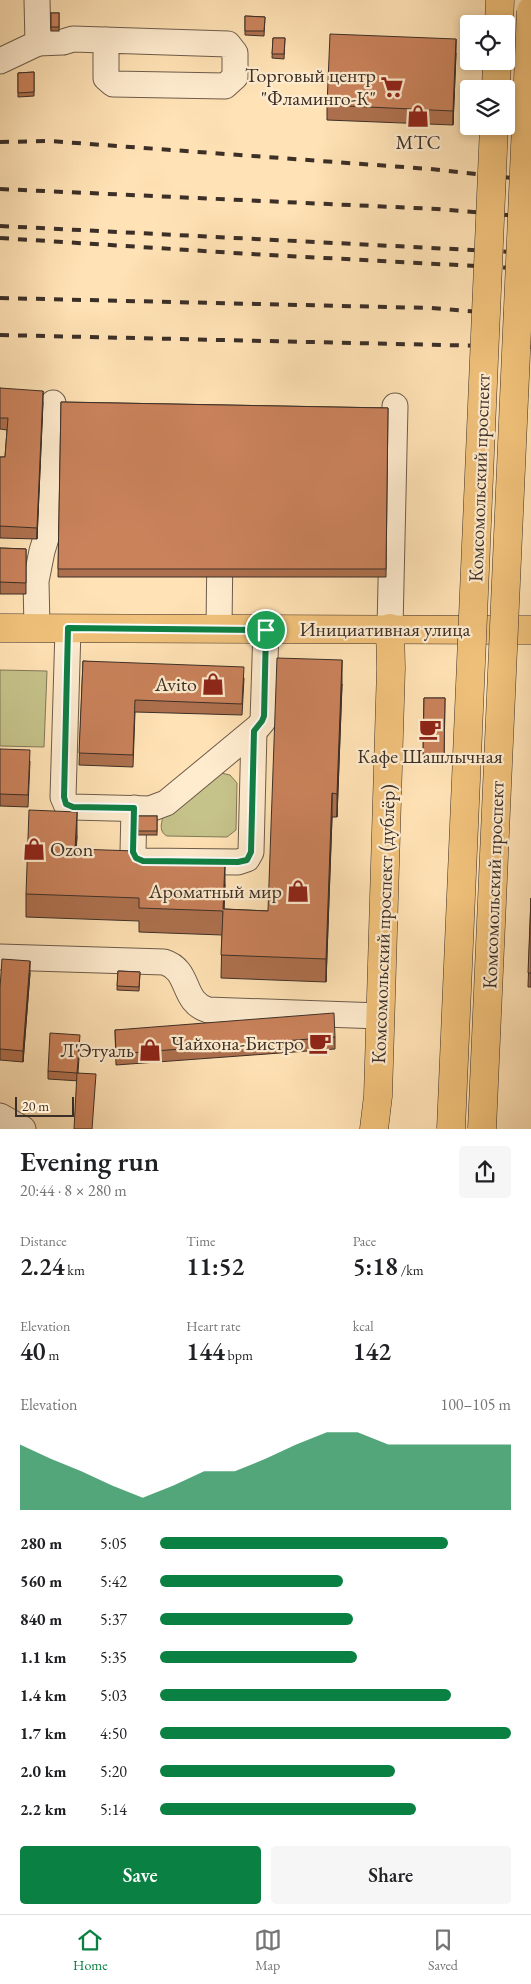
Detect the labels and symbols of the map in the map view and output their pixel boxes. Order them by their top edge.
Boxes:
place label: Торговый центр "Фламинго-К" [245,62,376,111]
supermarket icon: Торговый центр "Фламинго-К" [379,74,405,100]
shop icon: МТС [405,103,431,129]
place label: МТС [395,129,441,155]
street label: Комсомольский проспект [462,373,496,583]
pin [245,609,287,651]
street label: Инициативная улица [299,616,471,642]
place label: Avito [154,671,197,697]
shop icon: Avito [200,671,226,697]
cafe icon: Кафе Шашлычная [417,716,443,742]
place label: Кафе Шашлычная [357,743,503,769]
street label: Комсомольский проспект [476,780,510,990]
street label: Комсомольский проспект (дублёр) [365,784,401,1064]
shop icon: Ozon [21,836,47,862]
place label: Ozon [50,836,94,862]
place label: Ароматный мир [148,878,282,904]
shop icon: Ароматный мир [285,878,311,904]
place label: Чайхона-Бистро [171,1030,304,1056]
cafe icon: Чайхона-Бистро [307,1030,333,1056]
place label: Л'Этуаль [60,1037,134,1063]
shop icon: Л'Этуаль [137,1037,163,1063]
scale bar [15,1094,74,1117]

